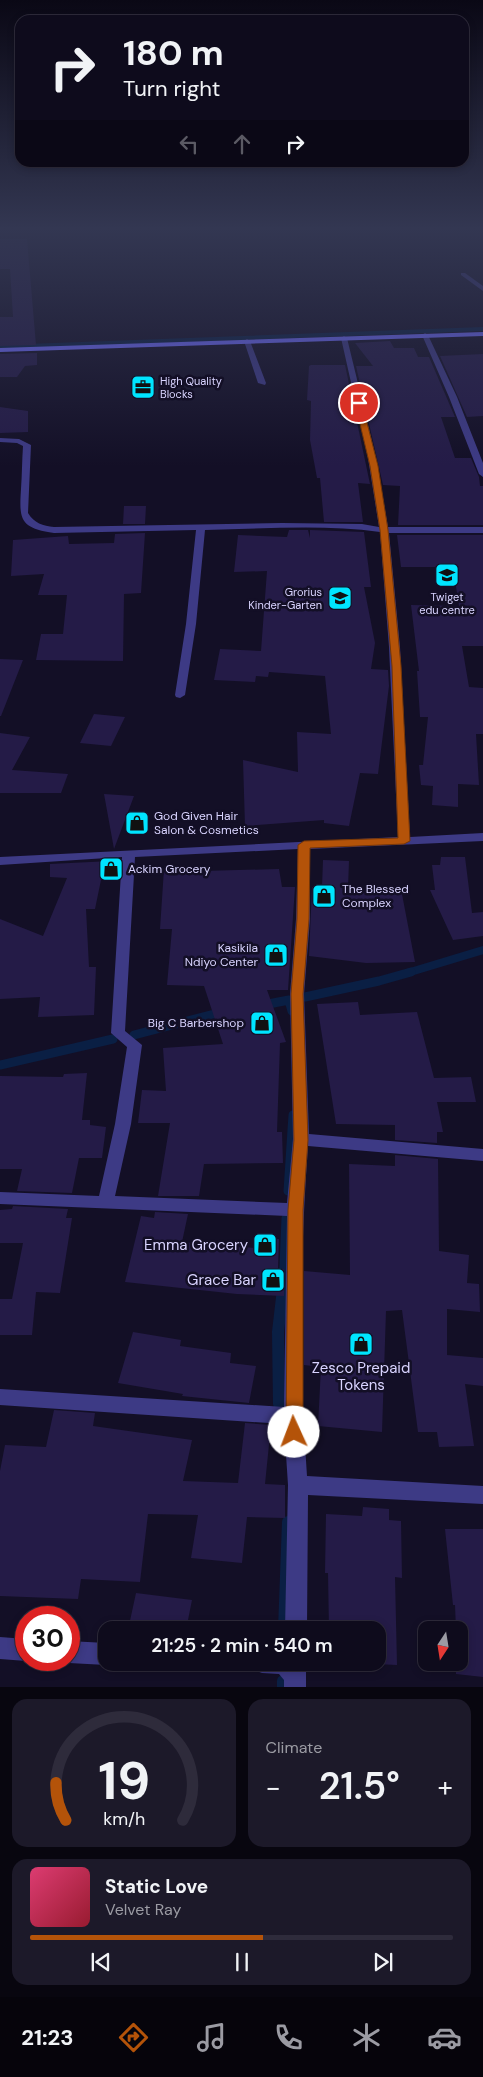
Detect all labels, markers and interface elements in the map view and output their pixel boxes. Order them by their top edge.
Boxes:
text: 180 m [123,30,224,76]
icon: right [40,35,105,100]
text: Turn right [123,74,220,103]
icon: left [175,130,203,158]
icon: ahead [228,130,256,158]
icon: right [281,130,309,158]
office icon: High Quality Blocks [130,374,156,400]
place label: High Quality Blocks [160,374,222,401]
pin [338,382,380,424]
icon: arrive [345,389,373,417]
school or university icon: Twiget edu centre [434,562,460,588]
place label: Grorius Kinder-Garten [248,585,322,612]
school or university icon: Grorius Kinder-Garten [327,585,353,611]
place label: Twiget edu centre [419,590,475,617]
place label: God Given Hair Salon & Cosmetics [154,808,259,838]
shop icon: God Given Hair Salon & Cosmetics [124,810,150,836]
shop icon: Ackim Grocery [98,856,124,882]
place label: Ackim Grocery [128,861,211,877]
place label: The Blessed Complex [342,881,409,911]
shop icon: The Blessed Complex [311,883,337,909]
place label: Kasikila Ndiyo Center [185,940,259,970]
shop icon: Kasikila Ndiyo Center [263,942,289,968]
shop icon: Big C Barbershop [249,1010,275,1036]
place label: Big C Barbershop [148,1015,244,1031]
shop icon: Emma Grocery [252,1232,278,1258]
place label: Emma Grocery [144,1235,249,1255]
shop icon: Grace Bar [260,1267,286,1293]
place label: Grace Bar [187,1270,256,1290]
shop icon: Zesco Prepaid Tokens [348,1331,374,1357]
place label: Zesco Prepaid Tokens [312,1358,410,1395]
position arrow [267,1405,319,1457]
speed limit sign: 30 [15,1606,80,1671]
north arrow [418,1621,468,1671]
map controls [418,1621,468,1671]
text: 21:25 · 2 min · 540 m [151,1633,333,1658]
text: Climate [266,1737,322,1758]
text: 19 [98,1747,150,1815]
text: 21.5° [319,1761,400,1811]
text: − [266,1769,281,1806]
text: + [438,1769,453,1806]
text: km/h [103,1807,145,1831]
text: Static Love [105,1874,208,1899]
text: Velvet Ray [105,1899,181,1920]
icon: previous [87,1948,115,1976]
icon: pause [228,1948,256,1976]
icon: next [369,1948,397,1976]
icon: directions [116,2020,151,2055]
icon: music [194,2020,229,2055]
icon: phone [271,2020,306,2055]
icon: climate [349,2020,384,2055]
icon: car [427,2020,462,2055]
text: 21:23 [21,2023,74,2052]

